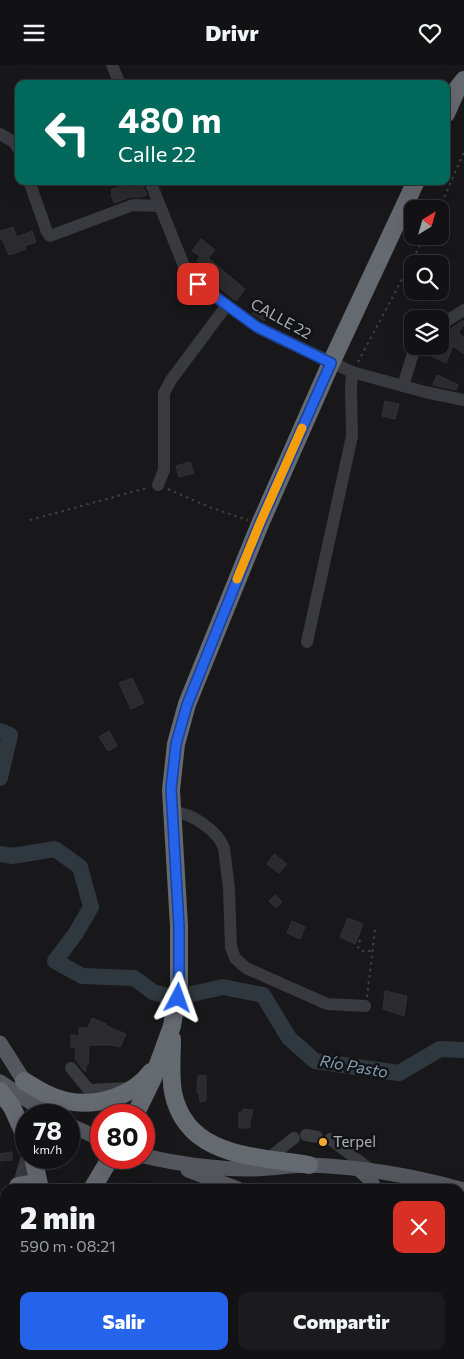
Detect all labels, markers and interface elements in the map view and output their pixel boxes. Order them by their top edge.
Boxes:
icon: menu [20,19,48,47]
text: Drivr [205,19,259,46]
icon: heart [416,19,444,47]
text: 480 m [118,97,222,140]
icon: left [35,100,100,165]
text: Calle 22 [118,140,196,167]
north arrow [404,200,449,245]
map controls [404,200,449,355]
button: search [404,255,449,300]
pin [177,263,219,305]
icon: arrive [184,270,212,298]
street label: CALLE 22 [248,294,315,342]
button: layers [404,310,449,355]
position arrow [151,971,203,1023]
water label: Río Pasto [318,1050,390,1081]
speed limit sign: 80 [90,1104,155,1169]
text: 78 [33,1115,62,1145]
place label: Terpel [333,1132,376,1150]
marker: Terpel [317,1136,329,1148]
text: km/h [33,1142,62,1156]
text: 2 min [20,1198,95,1235]
button: close [393,1201,445,1253]
text: 590 m · 08:21 [20,1236,116,1255]
button: Salir [20,1292,228,1350]
button: Compartir [238,1292,445,1350]

